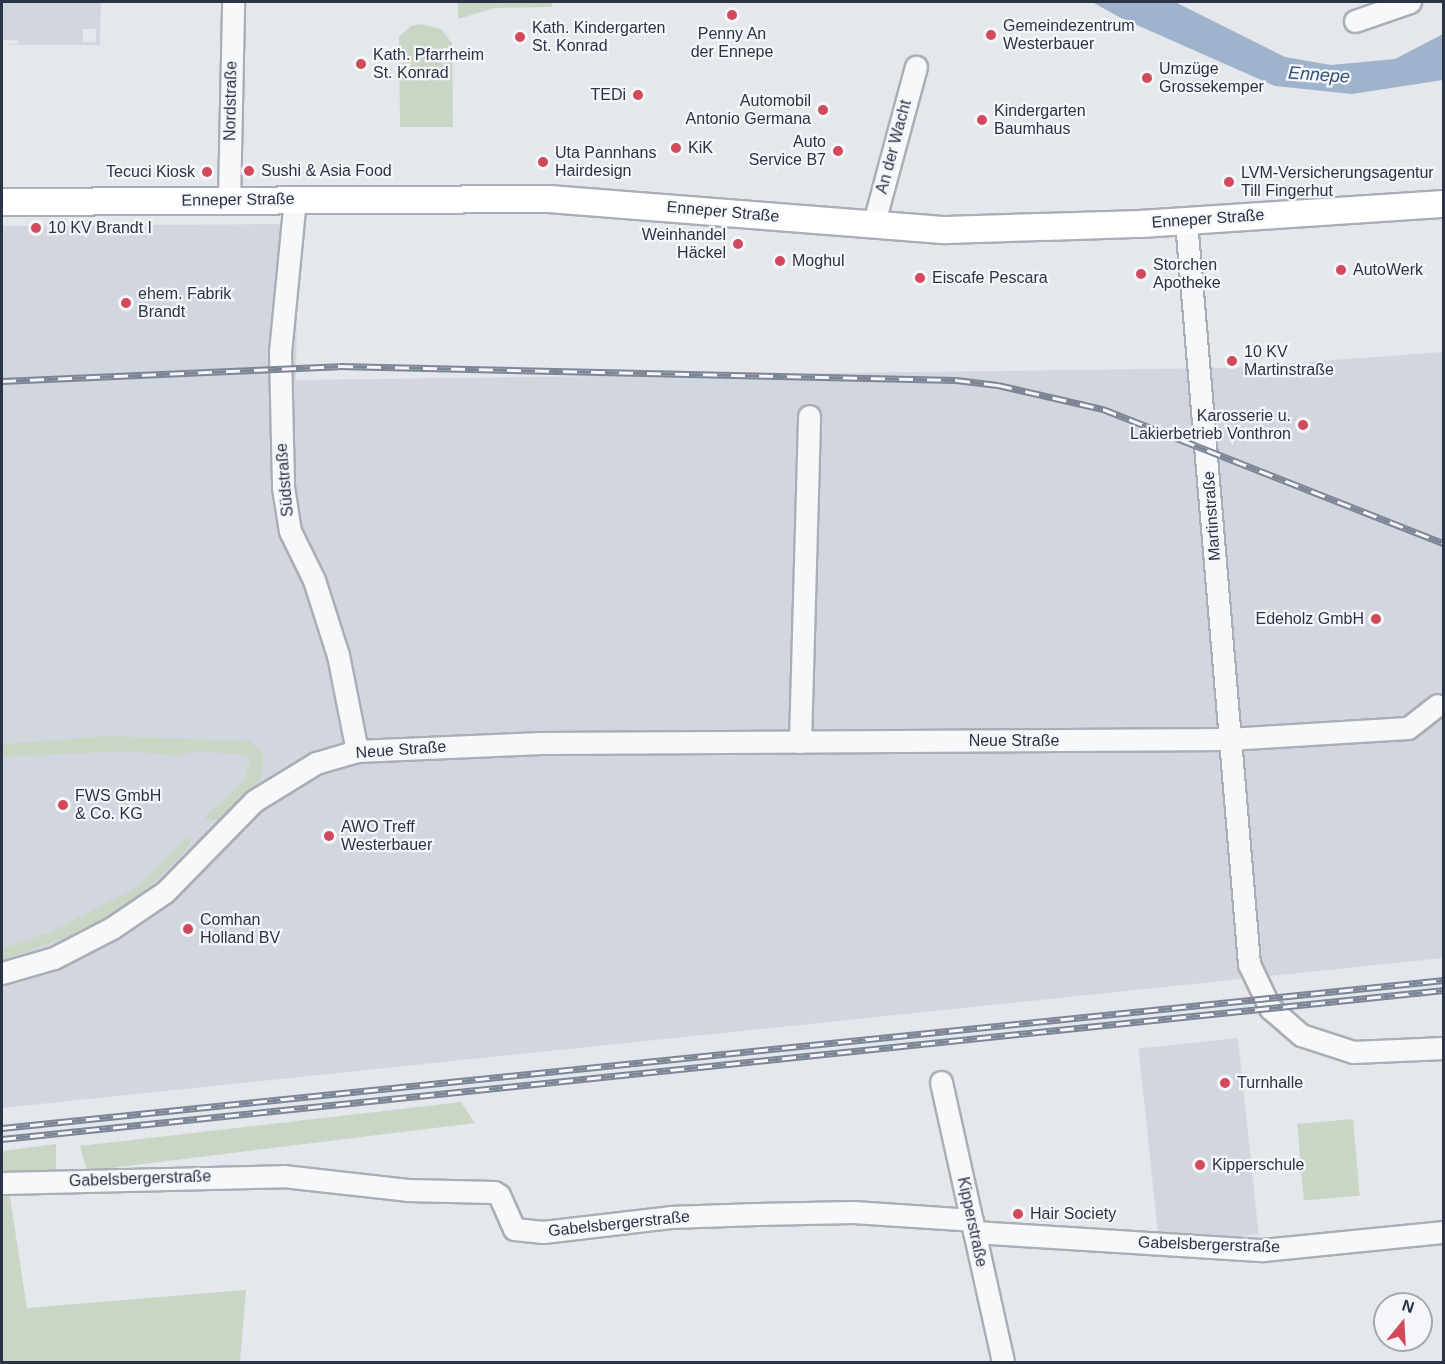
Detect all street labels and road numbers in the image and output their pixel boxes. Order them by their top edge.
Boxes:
street label: Nordstraße [221,61,241,141]
street label: An der Wacht [872,98,916,196]
street label: Enneper Straße [181,189,295,211]
street label: Enneper Straße [666,198,780,226]
street label: Enneper Straße [1151,205,1265,233]
street label: Südstraße [272,442,298,518]
street label: Martinstraße [1199,471,1225,561]
street label: Neue Straße [969,731,1059,751]
street label: Neue Straße [355,737,447,763]
street label: Gabelsbergerstraße [69,1167,211,1191]
street label: Kipperstraße [953,1175,991,1269]
street label: Gabelsbergerstraße [547,1207,691,1241]
street label: Gabelsbergerstraße [1138,1233,1280,1257]

